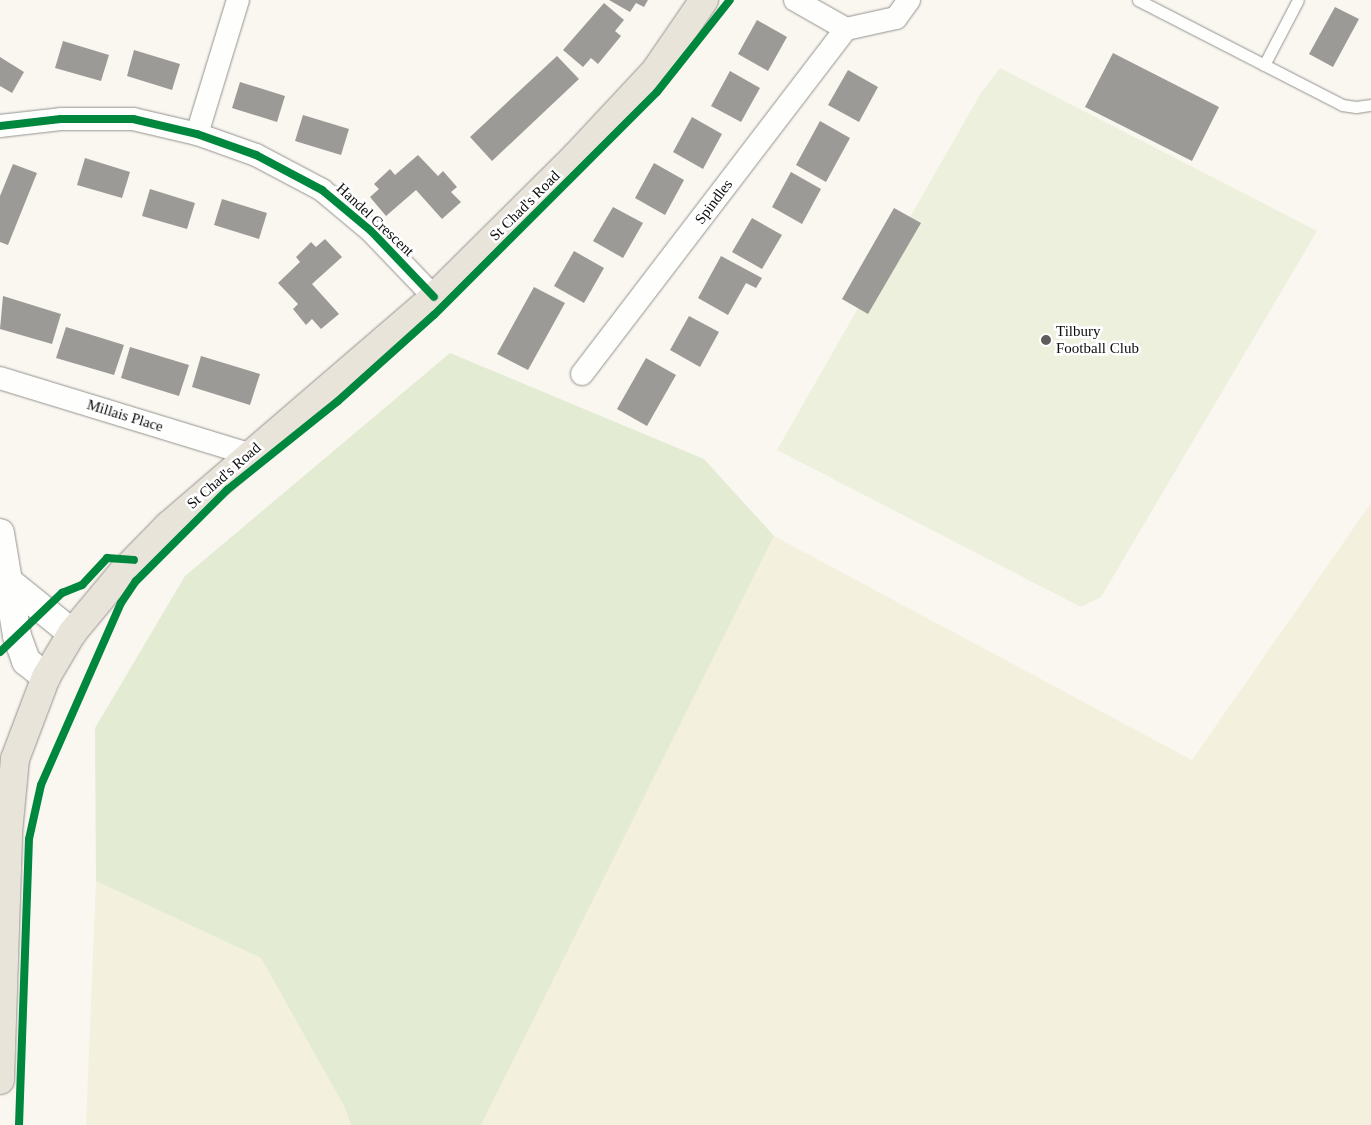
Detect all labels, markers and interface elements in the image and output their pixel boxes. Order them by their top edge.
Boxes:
street label: St Chad's Road [486,167,564,245]
street label: Spindles [691,176,737,228]
street label: Handel Crescent [332,179,418,261]
place label: Tilbury Football Club [1056,322,1139,357]
marker: Tilbury Football Club [1040,334,1052,346]
street label: Millais Place [85,396,165,436]
street label: St Chad's Road [183,439,265,513]

